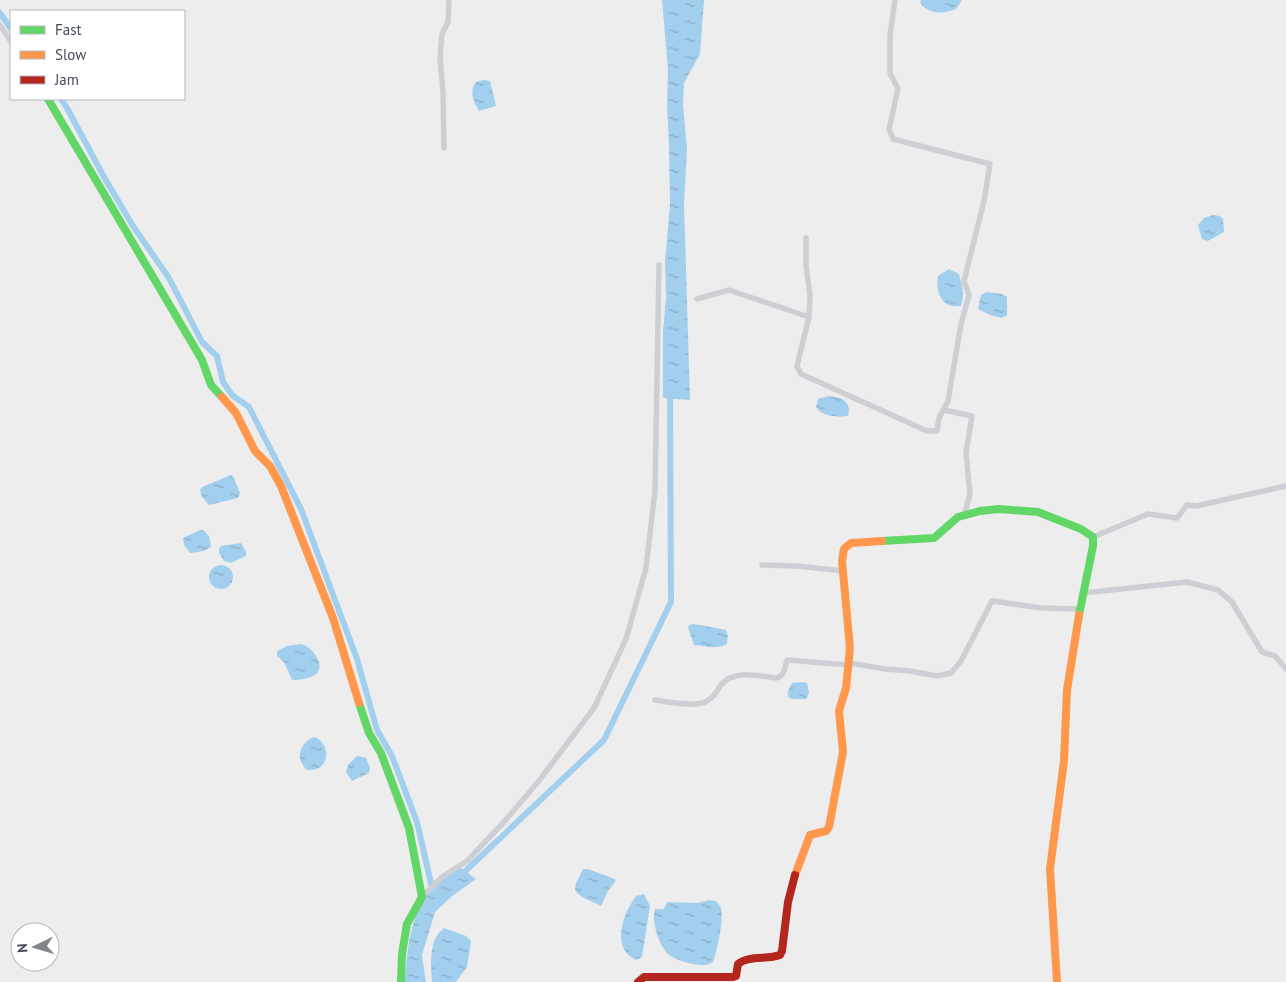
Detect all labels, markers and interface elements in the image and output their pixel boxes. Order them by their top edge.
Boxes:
legend [10,10,185,100]
text: Fast [55,20,82,39]
text: Slow [55,45,86,64]
text: Jam [54,70,79,89]
north arrow [10,922,60,972]
text: N [13,943,31,954]

